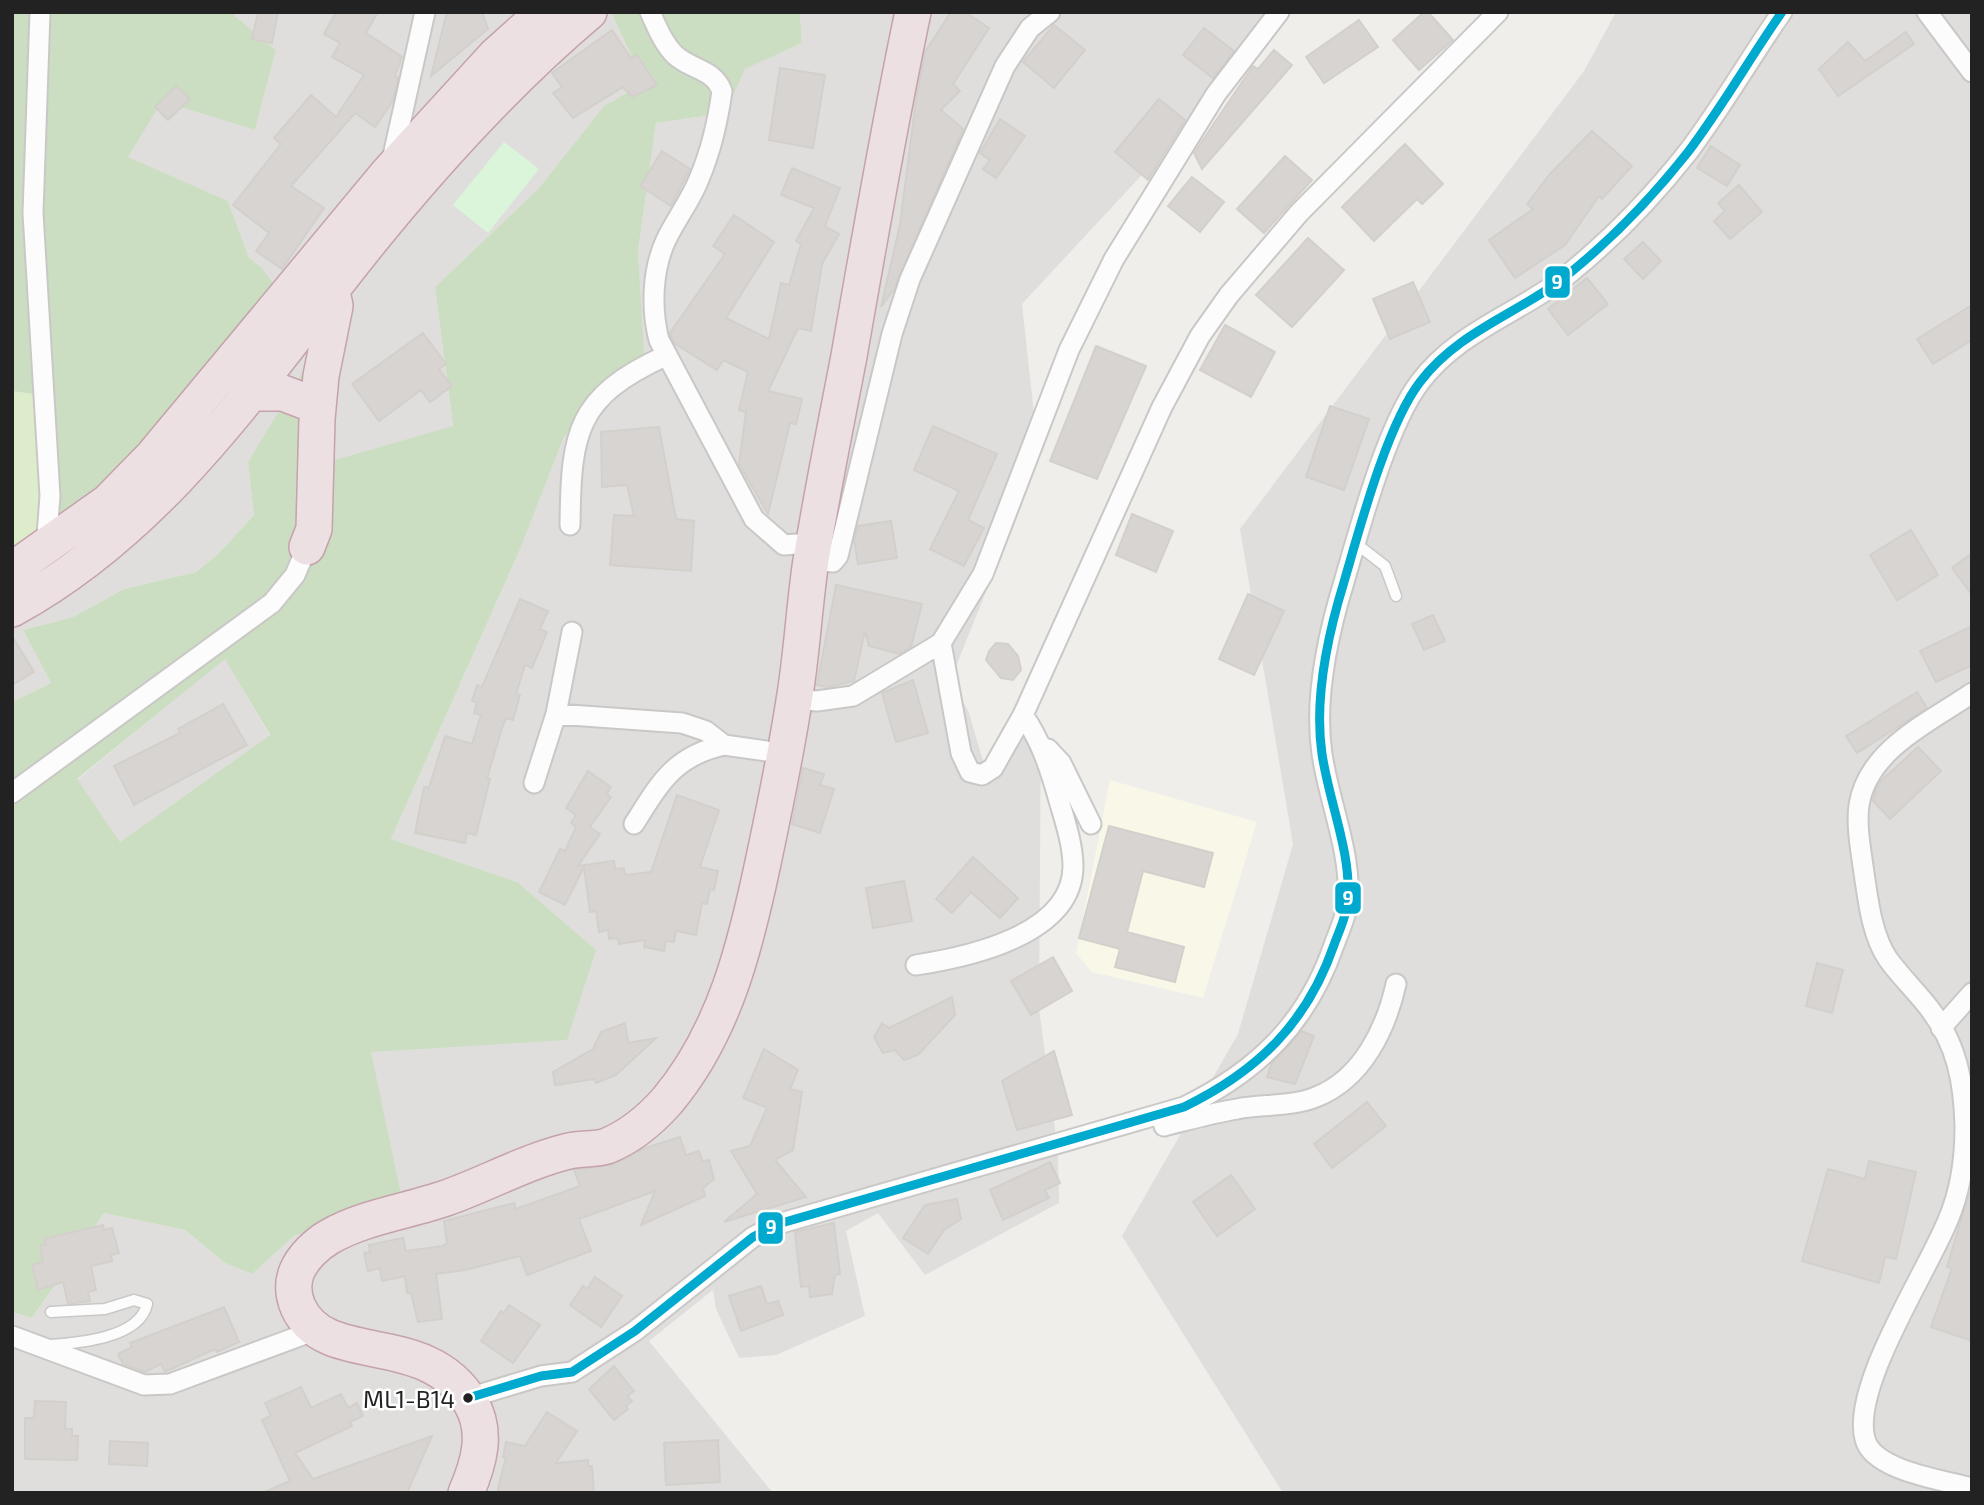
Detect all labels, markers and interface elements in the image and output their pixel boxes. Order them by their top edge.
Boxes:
line badge: 9 [1544,265,1571,299]
text: 9 [1551,270,1563,293]
line badge: 9 [1334,881,1362,915]
text: 9 [1342,886,1354,909]
line badge: 9 [757,1211,784,1245]
text: 9 [765,1215,777,1238]
place label: ML1-B14 [363,1384,455,1413]
marker: ML1-B14 [461,1391,475,1405]

